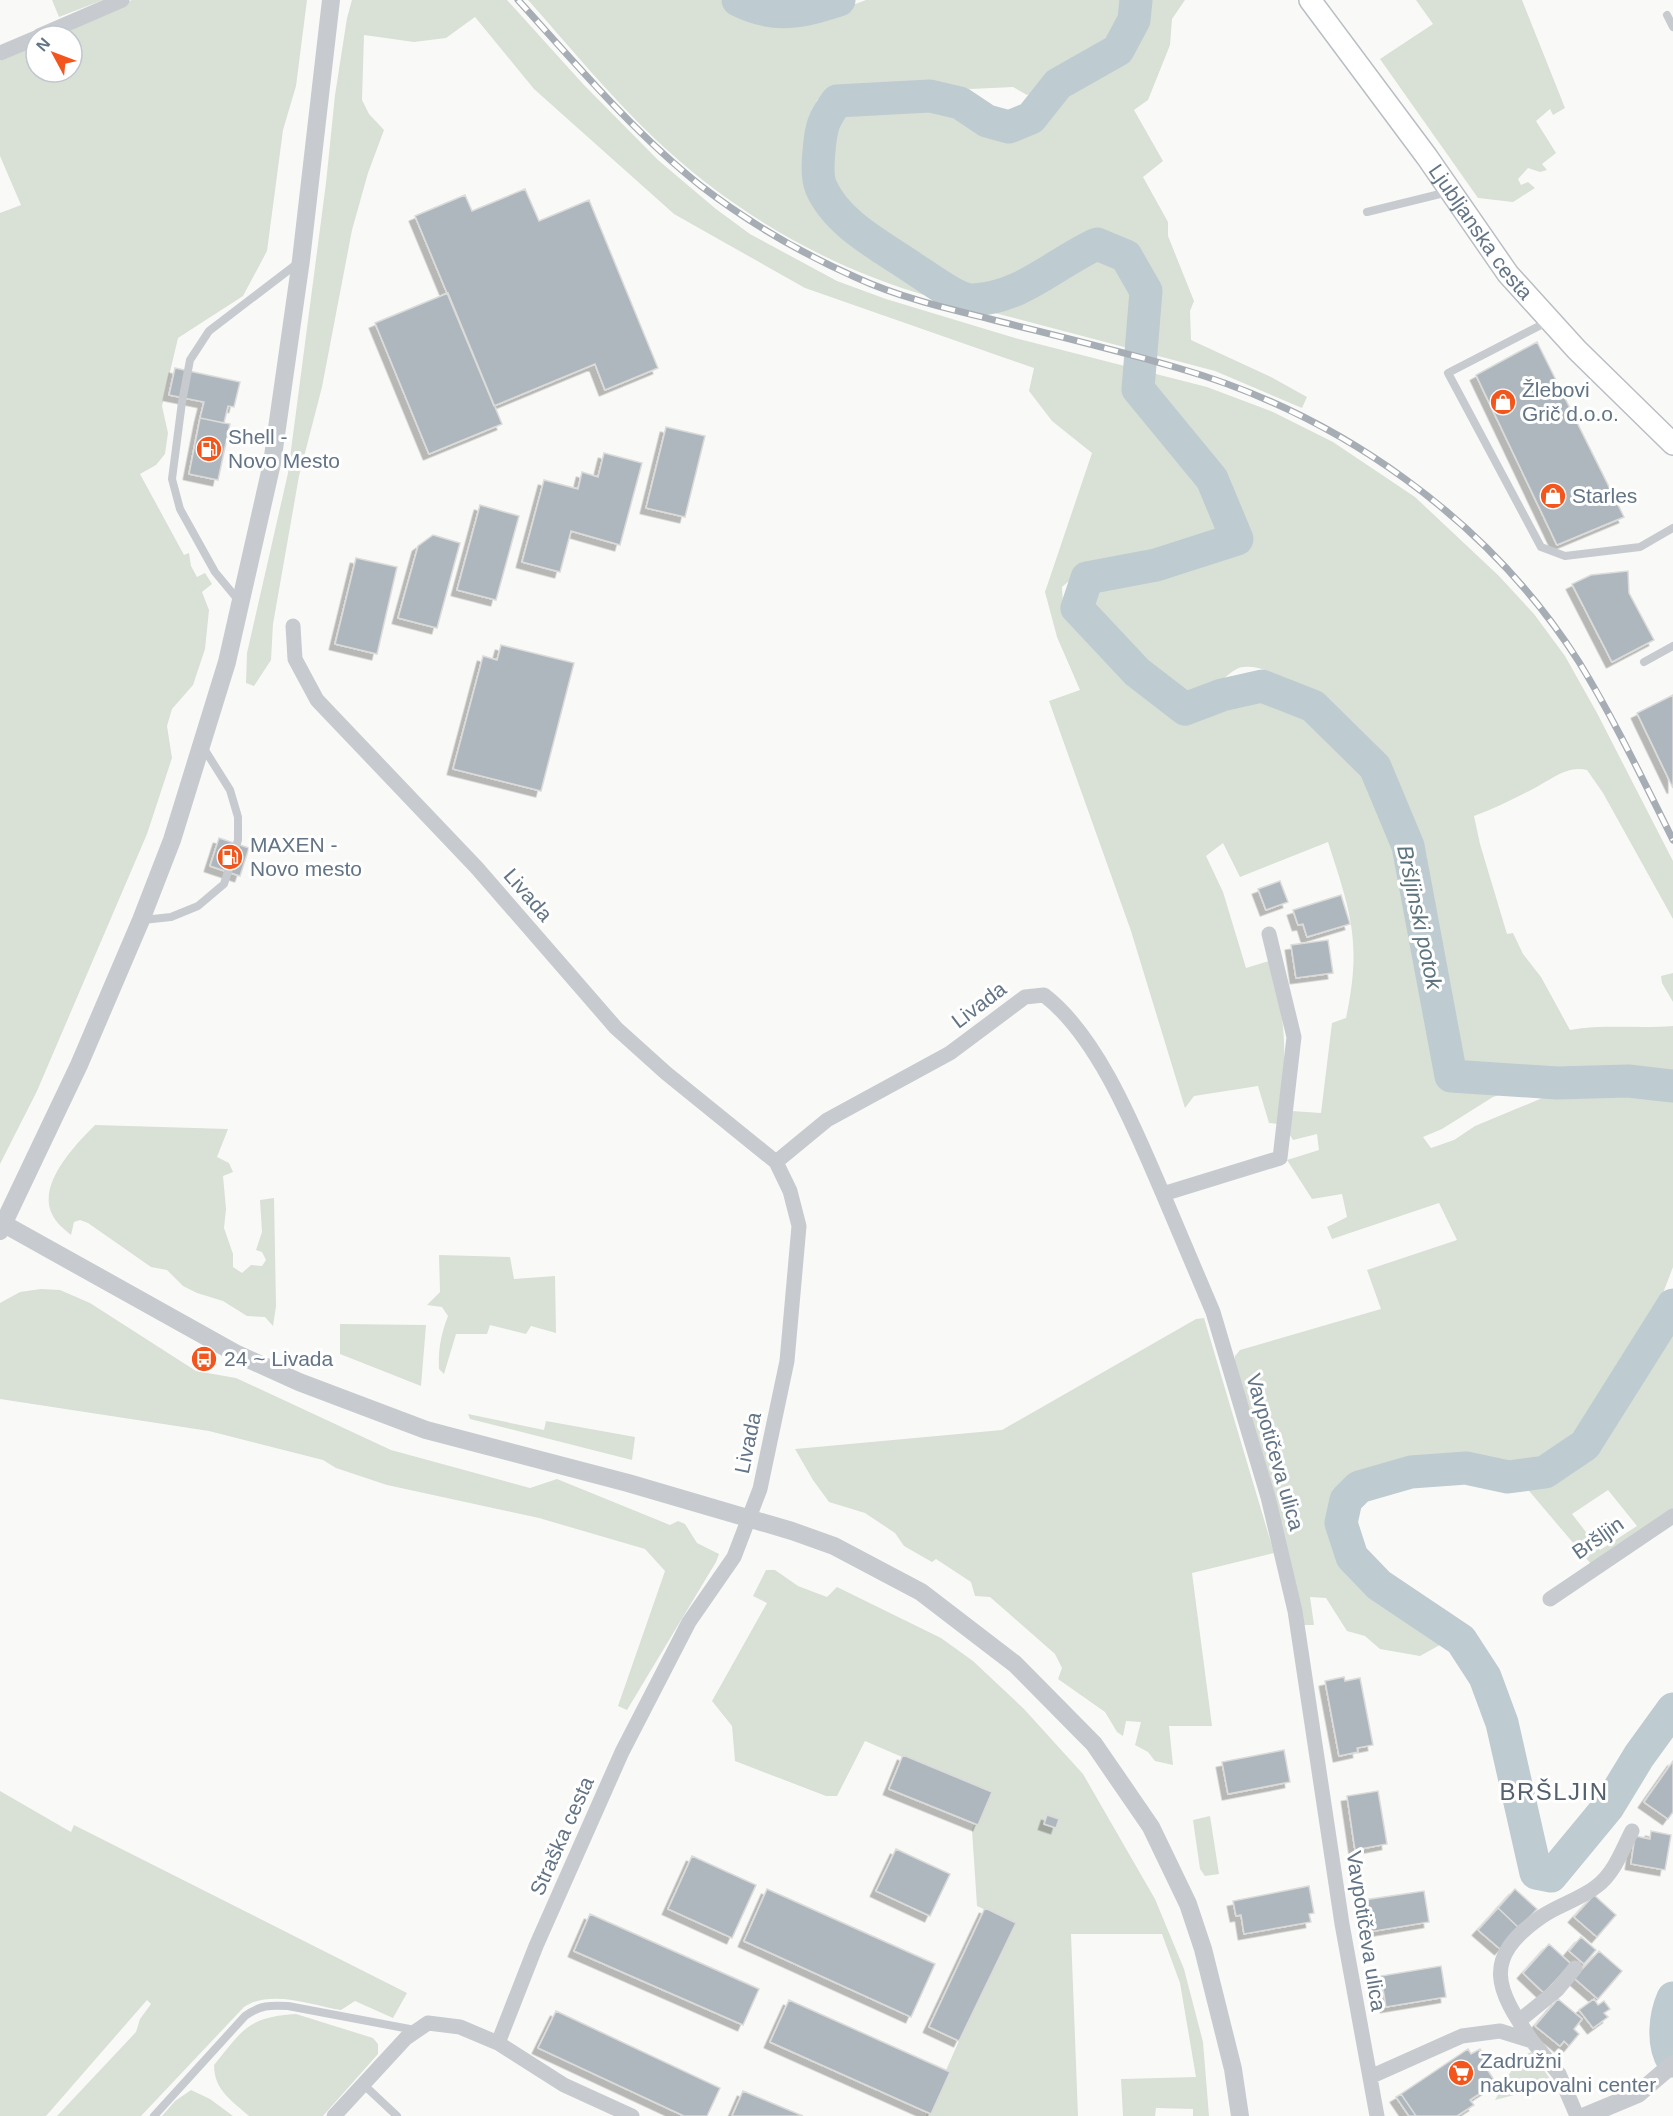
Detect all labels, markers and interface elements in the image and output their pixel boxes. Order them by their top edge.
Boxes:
north arrow [24,24,84,84]
text: N [33,35,53,54]
street label: Ljubljanska cesta [1425,160,1538,304]
place label: Žlebovi Grič d.o.o. [1522,378,1619,425]
shop icon: Žlebovi Grič d.o.o. [1488,387,1518,417]
place label: Shell - Novo Mesto [228,425,340,472]
fuel station icon: Shell - Novo Mesto [194,434,224,464]
shop icon: Starles [1538,481,1568,511]
place label: Starles [1572,484,1637,507]
place label: MAXEN - Novo mesto [250,833,362,880]
fuel station icon: MAXEN - Novo mesto [215,842,245,872]
water label: Bršljinski potok [1392,843,1447,992]
street label: Livada [499,864,558,926]
street label: Livada [947,977,1011,1032]
bus stop icon: 24 ~ Livada [189,1344,219,1374]
place label: 24 ~ Livada [224,1347,333,1370]
street label: Vavpotičeva ulica [1242,1371,1309,1533]
street label: Livada [730,1410,765,1476]
street label: Bršljin [1568,1512,1628,1563]
street label: Straška cesta [525,1773,598,1899]
district label: BRŠLJIN [1499,1778,1609,1805]
street label: Vavpotičeva ulica [1342,1849,1391,2013]
place label: Zadružni nakupovalni center [1480,2049,1656,2096]
supermarket icon: Zadružni nakupovalni center [1446,2058,1476,2088]

